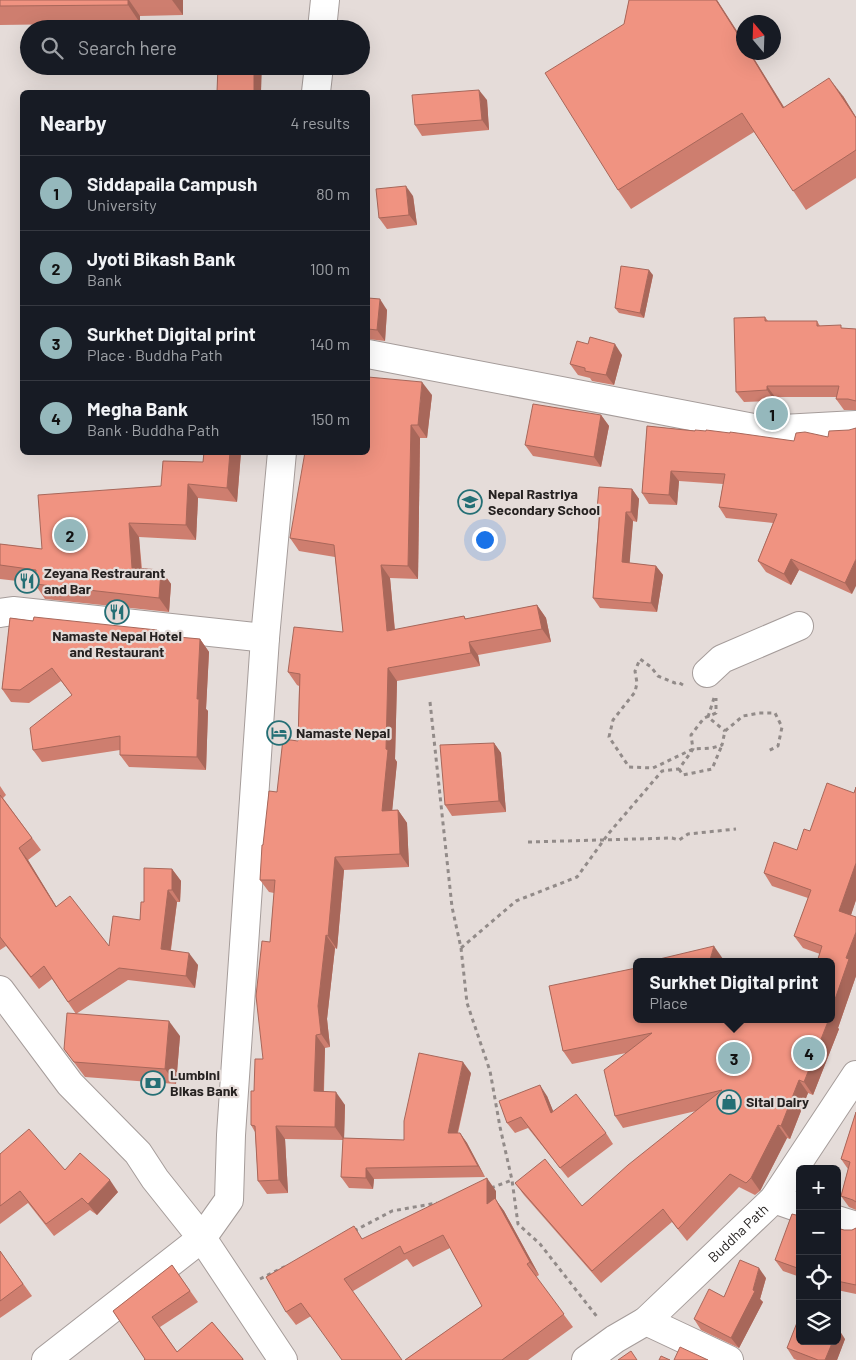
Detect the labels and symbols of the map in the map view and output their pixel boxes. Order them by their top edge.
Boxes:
north arrow [736,15,781,60]
pin: 1 [756,395,788,433]
place label: Nepal Rastriya Secondary School [488,485,600,518]
school or university icon: Nepal Rastriya Secondary School [457,489,483,515]
pin: 2 [54,516,86,554]
your location [472,527,498,553]
place label: Zeyana Restraurant and Bar [44,564,165,597]
restaurant icon: Zeyana Restraurant and Bar [14,568,40,594]
restaurant icon: Namaste Nepal Hotel and Restaurant [104,599,130,625]
place label: Namaste Nepal Hotel and Restaurant [52,627,182,660]
hotel icon: Namaste Nepal [266,720,292,746]
place label: Namaste Nepal [296,724,390,741]
pin: 4 [793,1034,825,1072]
pin: 3 [718,1039,750,1077]
place label: Lumbini Bikas Bank [170,1066,238,1099]
bank icon: Lumbini Bikas Bank [140,1070,166,1096]
shop icon: Sital Dairy [716,1089,742,1115]
place label: Sital Dairy [746,1093,809,1110]
street label: Buddha Path [704,1200,772,1265]

